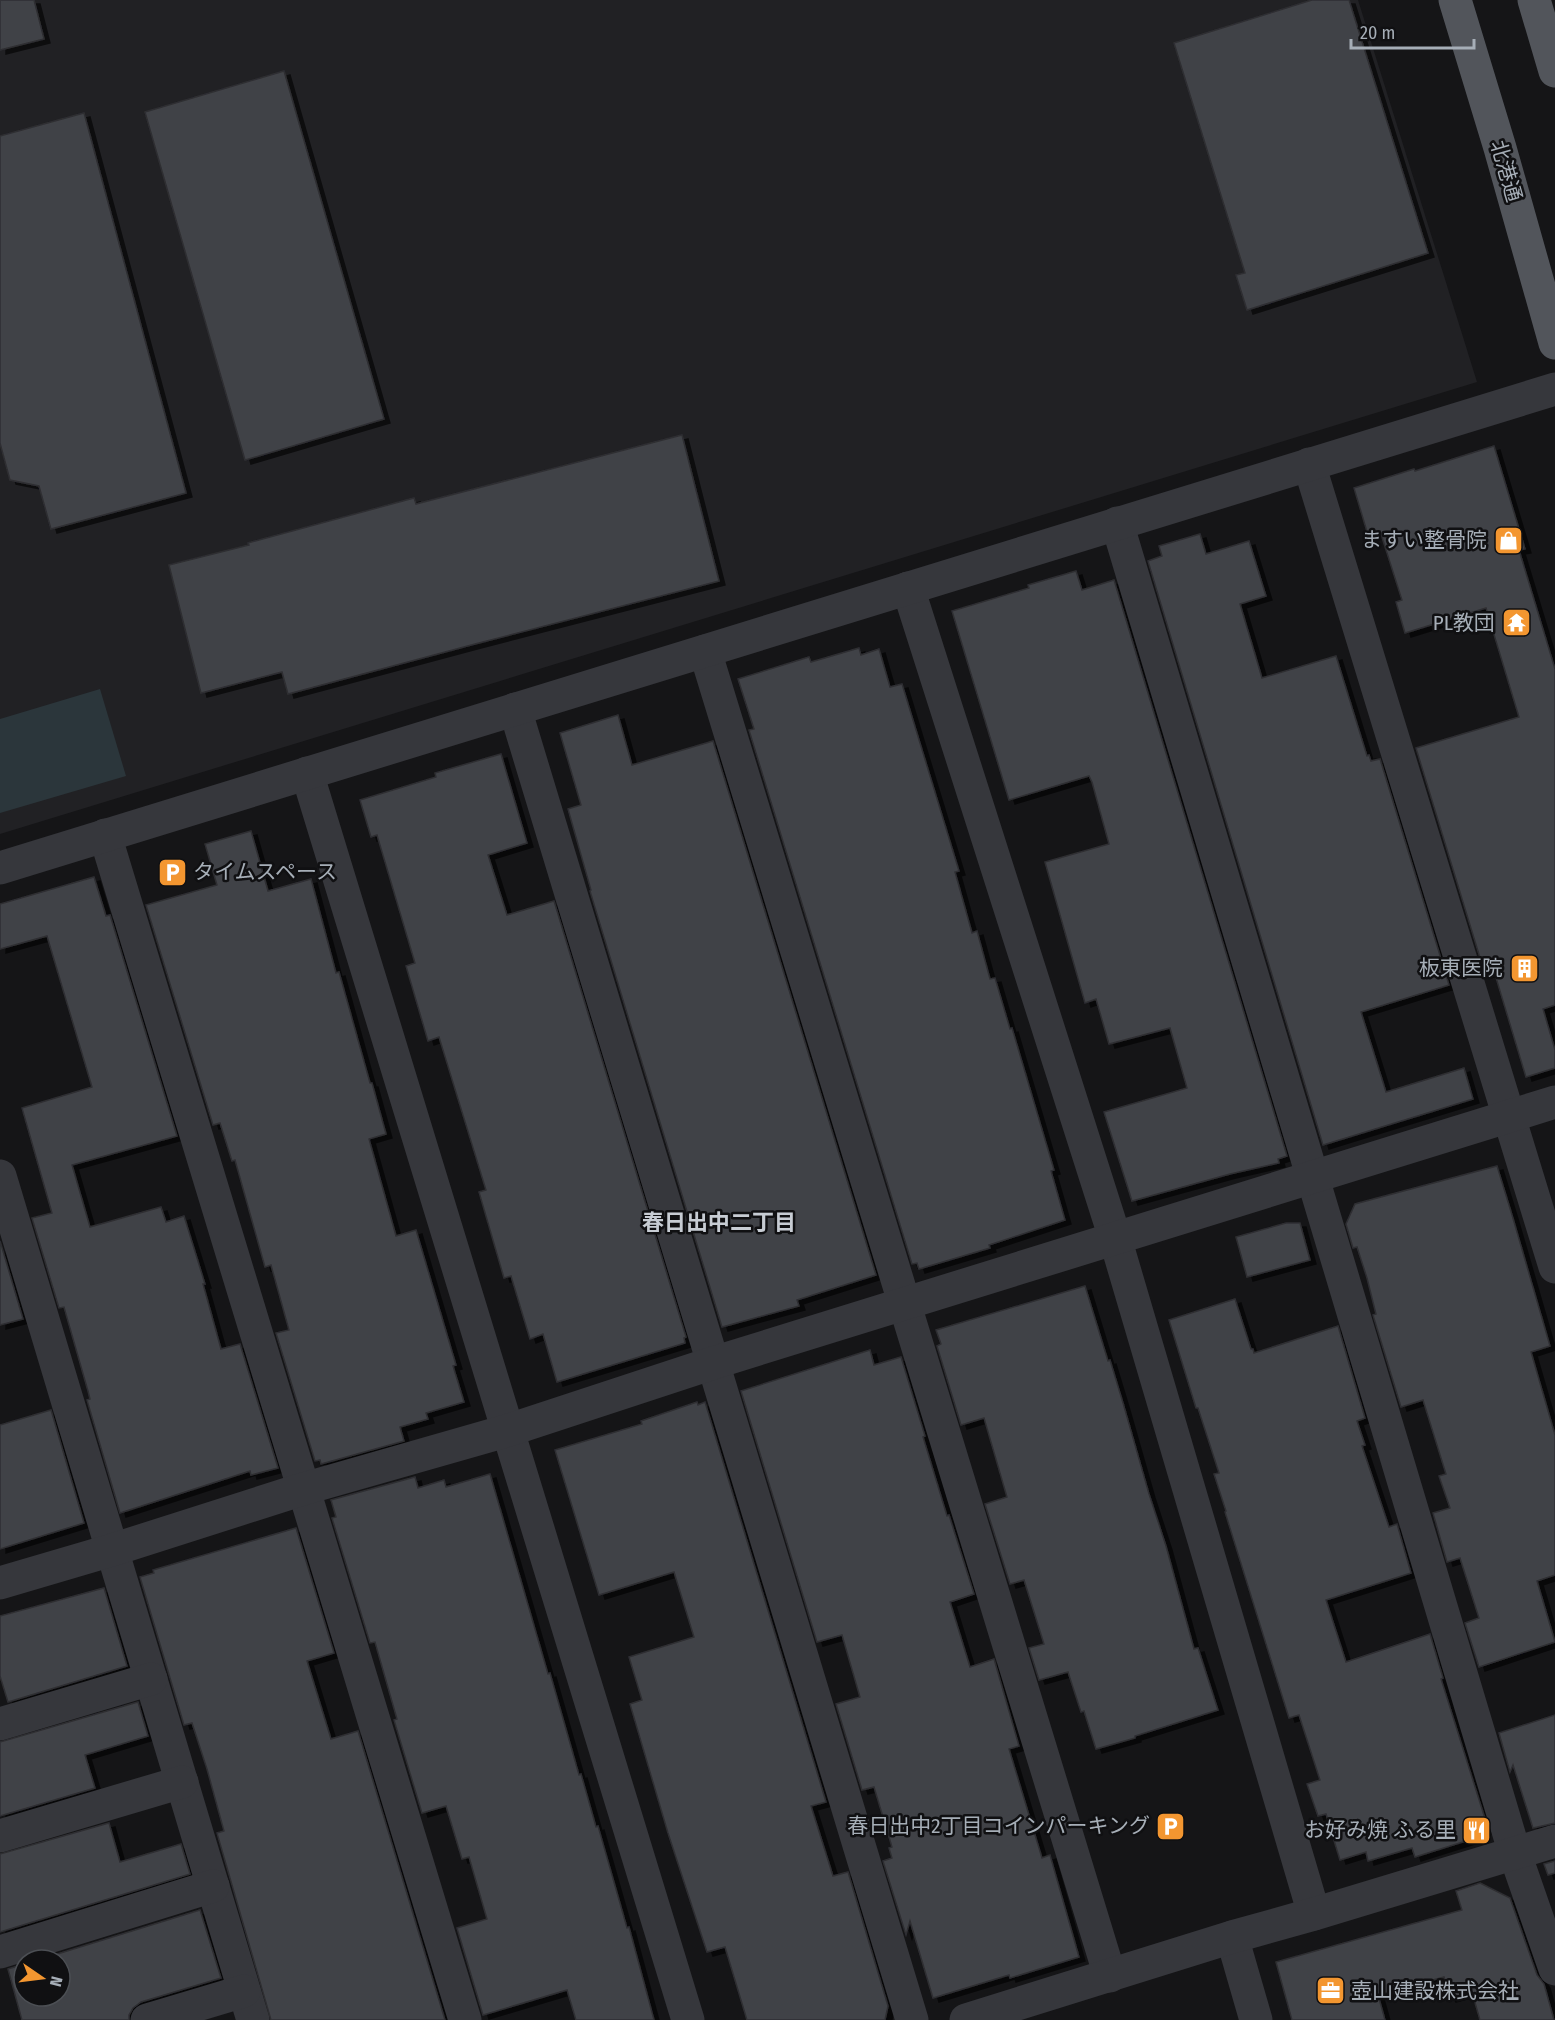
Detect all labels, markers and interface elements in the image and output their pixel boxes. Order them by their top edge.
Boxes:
scale bar [1351,12,1474,50]
text: 20 m [1360,22,1395,44]
street label: 北港通 [1485,137,1527,205]
shop icon: ますい整骨院 [1492,524,1524,556]
place label: ますい整骨院 [1361,527,1487,553]
temple icon: PL教団 [1500,607,1532,639]
place label: PL教団 [1433,610,1495,636]
parking icon: タイムスペース [156,856,188,888]
place label: タイムスペース [193,859,337,885]
building icon: 板東医院 [1508,952,1540,984]
place label: 板東医院 [1419,955,1503,981]
district label: 春日出中二丁目 [642,1209,796,1236]
parking icon: 春日出中2丁目コインパーキング [1155,1810,1187,1842]
place label: 春日出中2丁目コインパーキング [847,1813,1150,1839]
restaurant icon: お好み焼 ふる里 [1461,1814,1493,1846]
place label: お好み焼 ふる里 [1304,1817,1456,1843]
north arrow [12,1948,72,2008]
text: N [46,1975,66,1988]
office icon: 壺山建設株式会社 [1314,1975,1346,2007]
place label: 壺山建設株式会社 [1351,1978,1519,2004]

